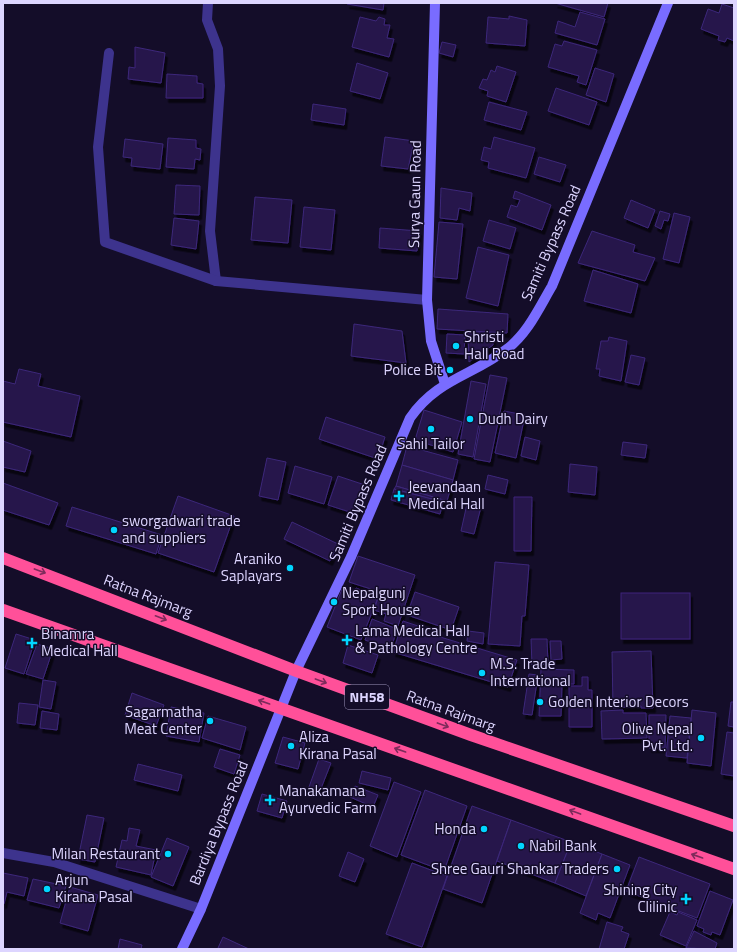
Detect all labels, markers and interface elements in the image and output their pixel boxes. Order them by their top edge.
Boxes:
street label: Surya Gaun Road [402,140,427,248]
street label: Samiti Bypass Road [515,181,586,305]
place label: Shristi Hall Road [464,325,524,365]
marker: Shristi Hall Road [451,341,461,351]
place label: Police Bit [383,358,443,381]
marker: Police Bit [445,365,455,375]
place label: Dudh Dairy [478,407,548,430]
marker: Dudh Dairy [465,414,475,424]
marker: Sahil Tailor [426,424,436,434]
place label: Sahil Tailor [397,432,465,455]
street label: Samiti Bypass Road [323,441,393,565]
place label: Jeevandaan Medical Hall [408,475,485,515]
marker: Jeevandaan Medical Hall [393,490,405,502]
place label: sworgadwari trade and suppliers [122,509,241,549]
marker: sworgadwari trade and suppliers [109,525,119,535]
place label: Araniko Saplayars [221,547,282,587]
marker: Araniko Saplayars [285,563,295,573]
one-way arrow [33,568,45,576]
street label: Ratna Rajmarg [100,568,196,623]
place label: Nepalgunj Sport House [342,581,420,621]
marker: Nepalgunj Sport House [329,597,339,607]
one-way arrow [154,615,166,623]
place label: Lama Medical Hall & Pathology Centre [355,619,477,659]
place label: Binamra Medical Hall [41,622,118,662]
marker: Lama Medical Hall & Pathology Centre [342,635,352,645]
marker: Binamra Medical Hall [26,637,38,649]
place label: M.S. Trade International [490,652,571,692]
marker: M.S. Trade International [477,668,487,678]
one-way arrow [315,677,327,685]
street label: Ratna Rajmarg [403,684,499,737]
road number: NH58 [345,685,389,709]
place label: Golden Interior Decors [548,690,689,713]
marker: Golden Interior Decors [535,697,545,707]
one-way arrow [257,698,270,705]
place label: Sagarmatha Meat Center [124,700,202,740]
marker: Sagarmatha Meat Center [205,716,215,726]
place label: Olive Nepal Pvt. Ltd. [622,717,693,757]
one-way arrow [437,722,450,729]
place label: Aliza Kirana Pasal [299,725,377,765]
marker: Olive Nepal Pvt. Ltd. [696,733,706,743]
marker: Aliza Kirana Pasal [286,741,296,751]
one-way arrow [393,746,406,753]
street label: Bardiya Bypass Road [183,757,254,889]
place label: Manakamana Ayurvedic Farm [279,779,376,819]
marker: Manakamana Ayurvedic Farm [264,794,276,806]
one-way arrow [569,808,581,816]
place label: Honda [435,817,476,840]
marker: Honda [479,824,489,834]
place label: Nabil Bank [529,834,597,857]
marker: Nabil Bank [516,841,526,851]
place label: Milan Restaurant [51,842,161,865]
marker: Milan Restaurant [163,849,173,859]
one-way arrow [691,852,704,859]
place label: Shree Gauri Shankar Traders [431,857,609,880]
marker: Shree Gauri Shankar Traders [612,864,622,874]
place label: Arjun Kirana Pasal [55,868,133,908]
place label: Shining City Clilinic [603,878,677,918]
marker: Arjun Kirana Pasal [42,884,52,894]
marker: Shining City Clilinic [680,893,692,905]

